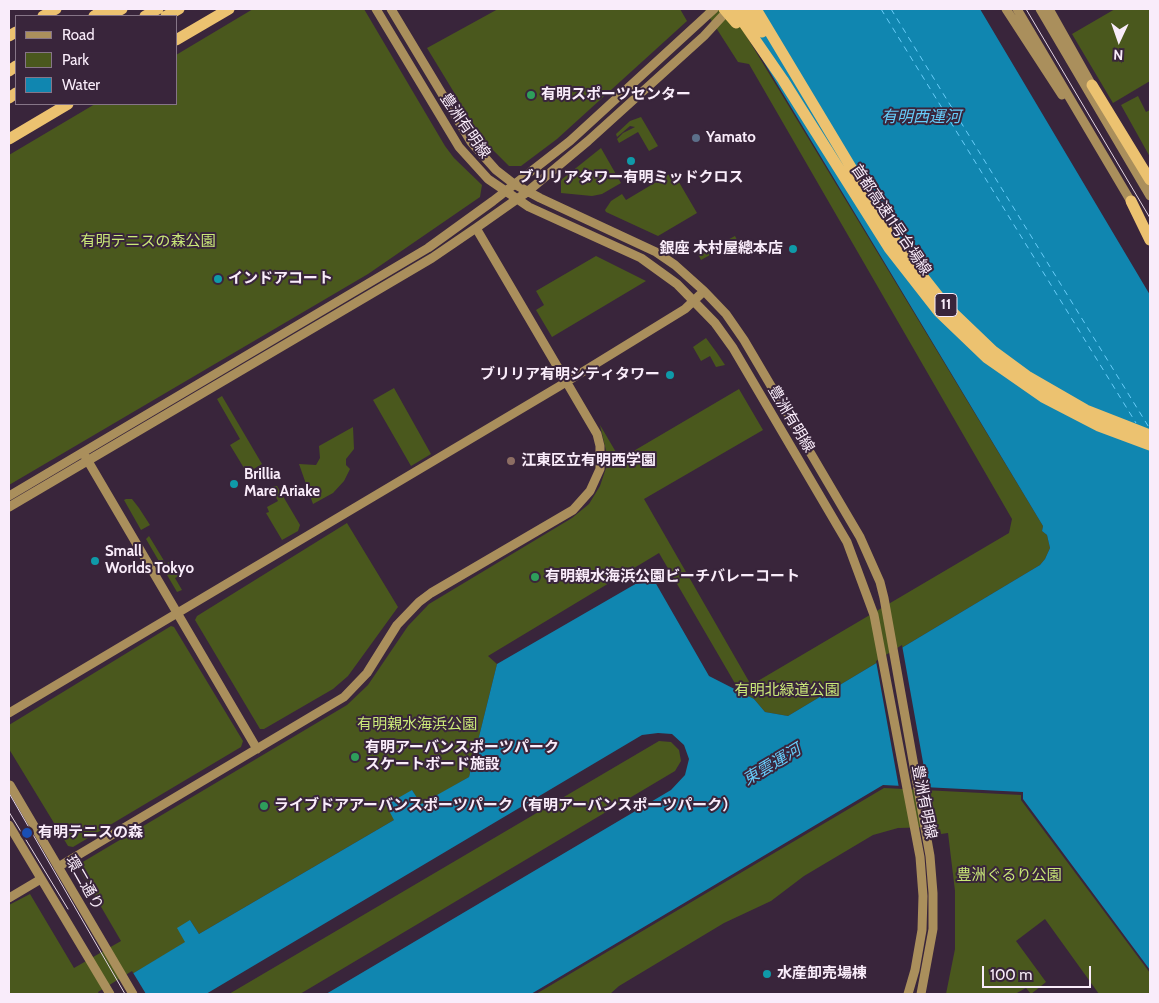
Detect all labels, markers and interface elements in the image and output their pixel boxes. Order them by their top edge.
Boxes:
legend [15,15,178,105]
north arrow [1094,15,1144,65]
text: Road [62,26,95,44]
text: N [1113,46,1124,64]
text: Park [62,51,89,69]
text: Water [62,76,100,94]
place label: 有明スポーツセンター [541,86,691,104]
marker: 有明スポーツセンター [525,89,537,101]
street label: 豊洲有明線 [436,90,494,162]
water label: 有明西運河 [881,107,961,127]
place label: Yamato [706,129,756,147]
marker: Yamato [690,132,702,144]
marker: ブリリアタワー有明ミッドクロス [625,155,637,167]
street label: 首都高速11号台場線 [847,161,935,279]
place label: ブリリアタワー有明ミッドクロス [519,169,743,187]
park label: 有明テニスの森公園 [81,233,215,251]
place label: 銀座 木村屋總本店 [660,240,783,258]
marker: 銀座 木村屋總本店 [787,243,799,255]
place label: インドアコート [228,270,333,288]
marker: インドアコート [212,273,224,285]
road number: 11 [935,294,957,316]
place label: ブリリア有明シティタワー [480,366,660,384]
marker: ブリリア有明シティタワー [664,369,676,381]
street label: 豊洲有明線 [764,382,818,456]
place label: 江東区立有明西学園 [521,452,656,470]
marker: 江東区立有明西学園 [505,455,517,467]
place label: Brillia Mare Ariake [244,466,320,501]
marker: Brillia Mare Ariake [228,478,240,490]
place label: Small Worlds Tokyo [105,543,194,578]
marker: Small Worlds Tokyo [89,555,101,567]
place label: 有明親水海浜公園ビーチバレーコート [545,568,800,586]
marker: 有明親水海浜公園ビーチバレーコート [529,571,541,583]
park label: 有明北緑道公園 [735,682,839,700]
park label: 有明親水海浜公園 [357,716,477,734]
place label: 有明アーバンスポーツパーク スケートボード施設 [365,739,559,774]
water label: 東雲運河 [740,740,804,790]
marker: 有明アーバンスポーツパーク スケートボード施設 [349,751,361,763]
street label: 豊洲有明線 [908,763,940,841]
place label: ライブドアアーバンスポーツパーク（有明アーバンスポーツパーク） [274,797,737,815]
marker: ライブドアアーバンスポーツパーク（有明アーバンスポーツパーク） [258,800,270,812]
place label: 有明テニスの森 [38,824,143,842]
marker: 有明テニスの森 [20,826,34,840]
street label: 環二通り [61,853,107,913]
park label: 豊洲ぐるり公園 [957,867,1061,885]
scale bar [984,956,1093,988]
place label: 水産卸売場棟 [777,965,867,983]
text: 100 m [990,966,1032,984]
marker: 水産卸売場棟 [761,968,773,980]

